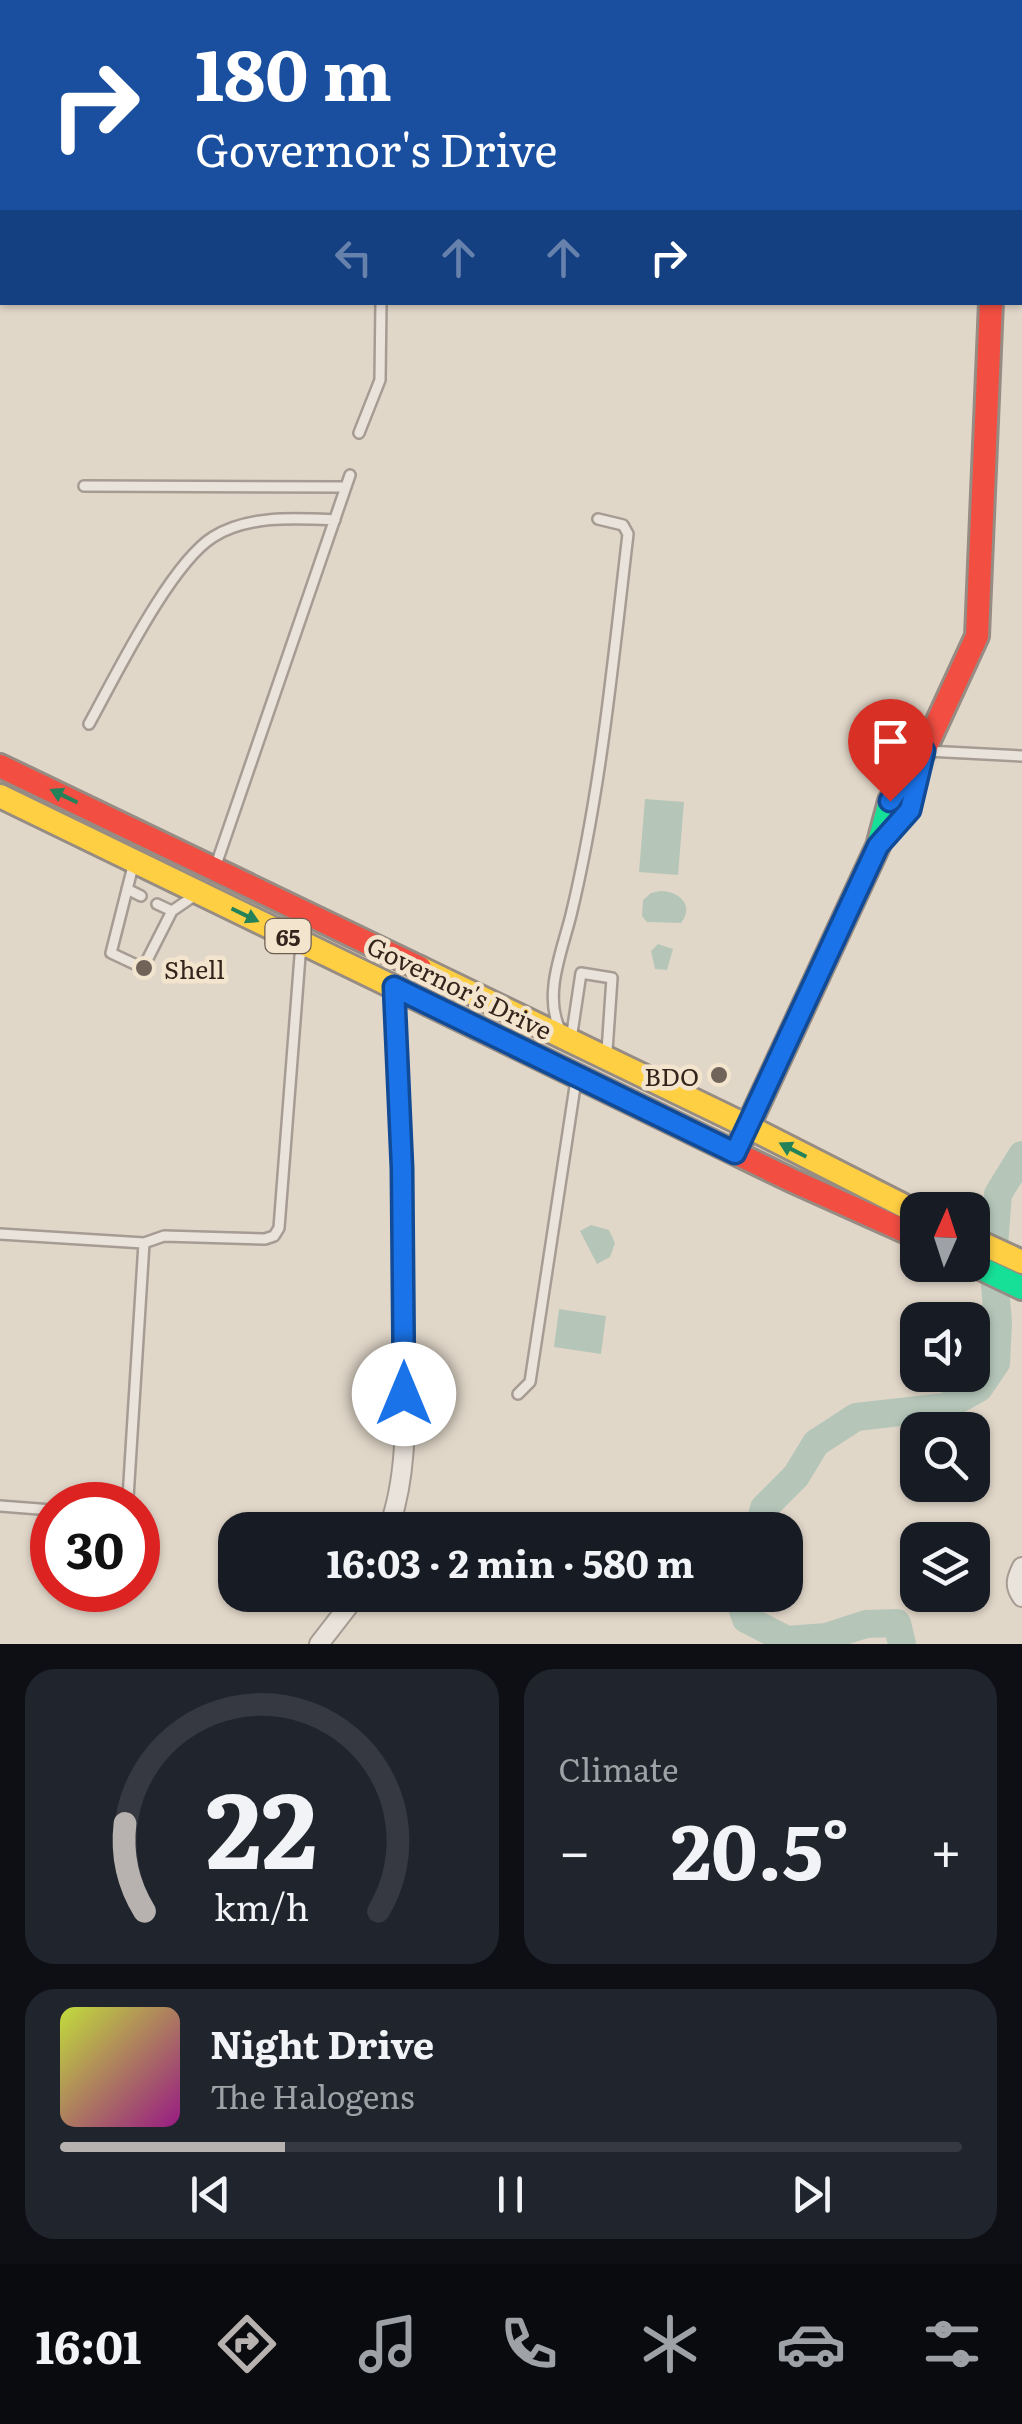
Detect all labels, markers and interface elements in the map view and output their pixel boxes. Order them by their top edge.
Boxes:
text: 180 m [195,19,392,123]
icon: right [30,40,160,170]
text: Governor's Drive [195,114,558,181]
icon: left [326,230,381,285]
icon: ahead [431,230,486,285]
icon: ahead [536,230,591,285]
icon: right [641,230,696,285]
pin [848,699,933,802]
icon: arrive [863,714,918,769]
one-way arrow [49,788,78,805]
one-way arrow [231,907,260,924]
road number: 65 [266,919,310,953]
street label: Governor's Drive [361,926,559,1048]
place label: Shell [164,950,225,987]
marker: Shell [133,957,155,979]
place label: BDO [644,1057,699,1094]
marker: BDO [708,1064,730,1086]
one-way arrow [779,1142,808,1159]
north arrow [900,1192,990,1282]
map controls [900,1192,990,1612]
button: sound [900,1302,990,1392]
position arrow [352,1342,456,1446]
button: search [900,1412,990,1502]
speed limit sign: 30 [30,1482,160,1612]
button: layers [900,1522,990,1612]
text: 16:03 · 2 min · 580 m [327,1533,694,1590]
text: Climate [559,1744,679,1792]
text: 22 [206,1746,318,1901]
text: 20.5° [671,1792,849,1903]
text: − [559,1807,591,1889]
text: + [930,1807,962,1889]
text: km/h [214,1879,309,1932]
text: Night Drive [210,2014,434,2071]
text: The Halogens [210,2071,414,2119]
icon: previous [183,2167,238,2222]
icon: pause [483,2167,538,2222]
icon: next [784,2167,839,2222]
icon: directions [212,2309,282,2379]
icon: music [353,2309,423,2379]
icon: phone [494,2309,564,2379]
icon: climate [635,2309,705,2379]
icon: car [776,2309,846,2379]
icon: filters [917,2309,987,2379]
text: 16:01 [35,2311,142,2378]

